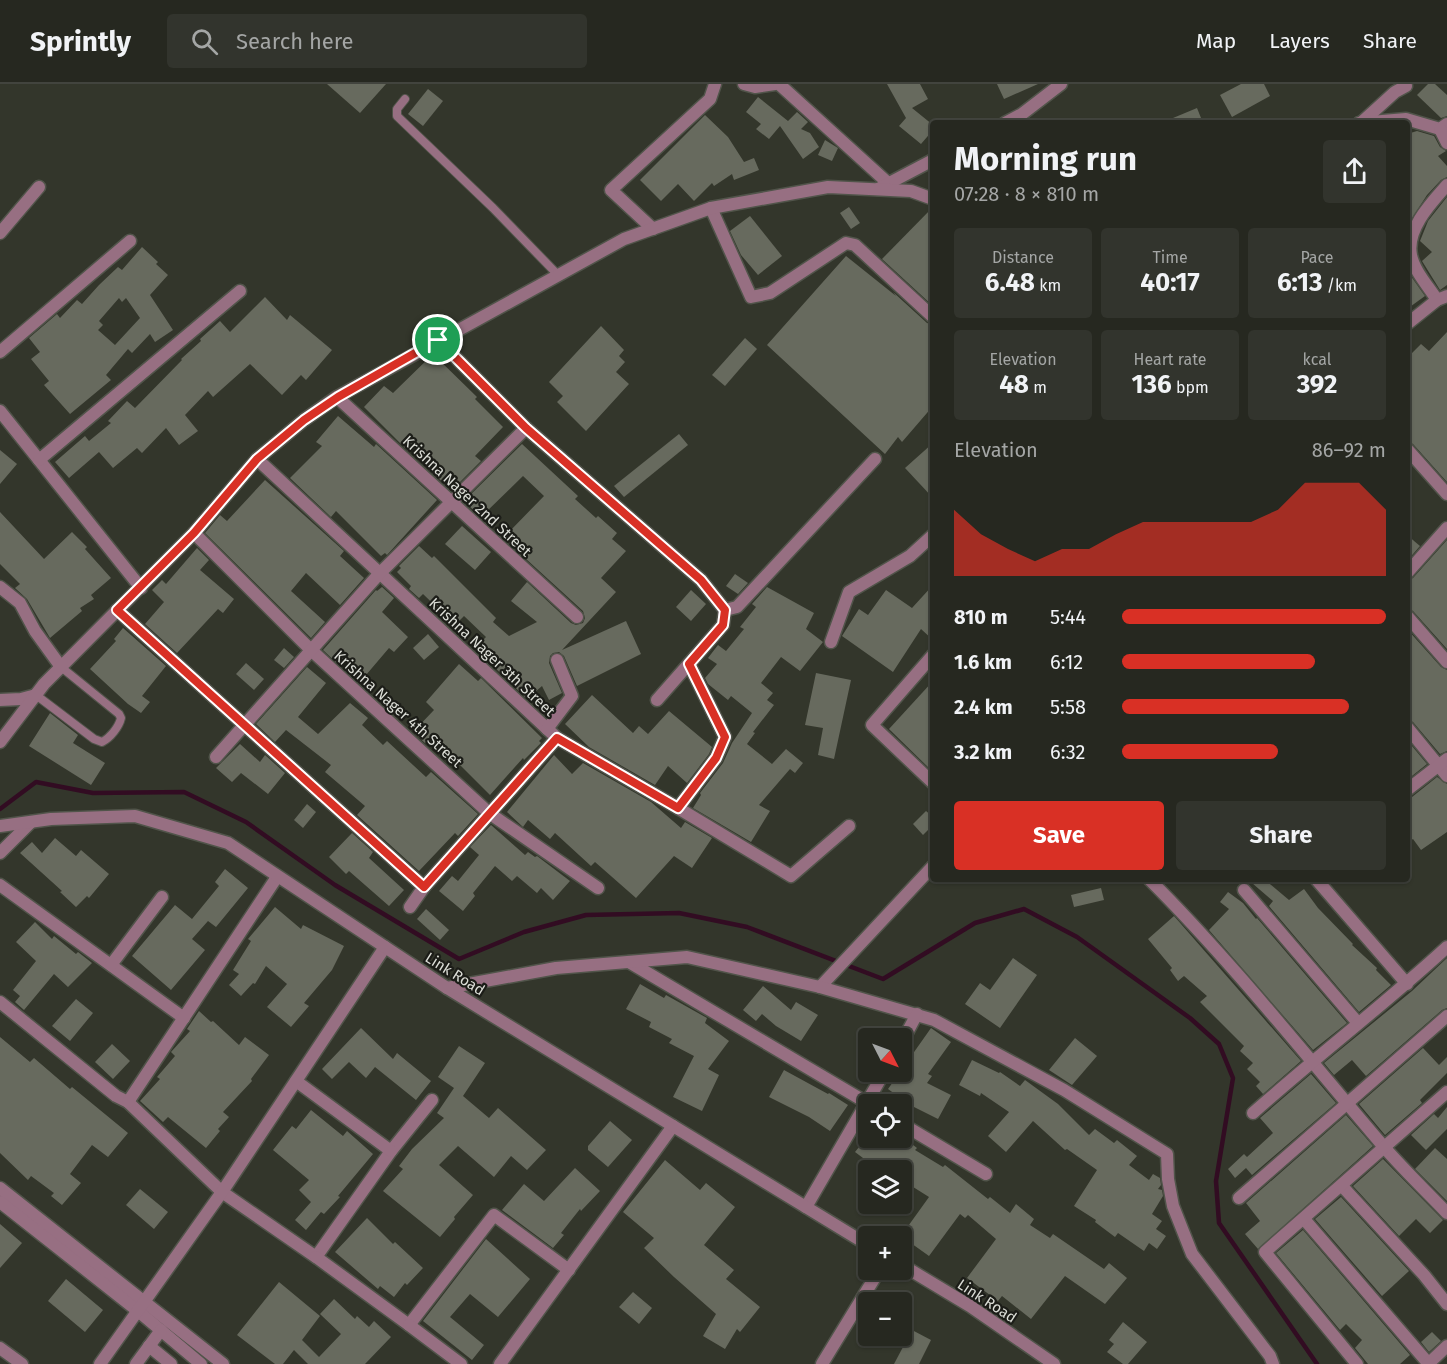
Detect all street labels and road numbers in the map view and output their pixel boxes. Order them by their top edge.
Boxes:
street label: Krishna Nager 2nd Street [399,432,535,561]
street label: Krishna Nager 3th Street [425,594,559,720]
street label: Krishna Nager 4th Street [330,647,466,772]
street label: Link Road [422,949,488,999]
street label: Link Road [954,1275,1020,1327]

